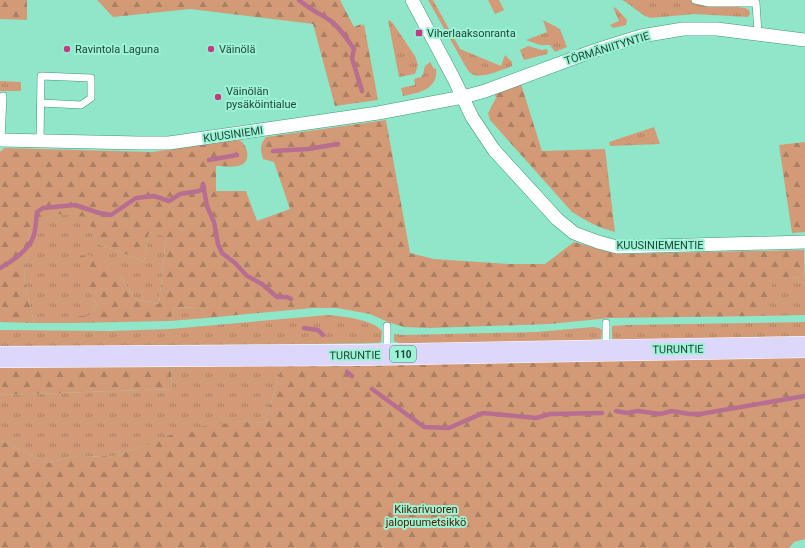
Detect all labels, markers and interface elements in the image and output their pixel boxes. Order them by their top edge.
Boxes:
place label: Viherlaaksonranta [427,27,516,40]
marker: Viherlaaksonranta [414,28,424,38]
street label: TÖRMÄNIITYNTIE [563,29,651,68]
place label: Ravintola Laguna [75,43,159,56]
place label: Väinölä [219,43,255,56]
marker: Ravintola Laguna [62,44,72,54]
marker: Väinölä [206,44,216,54]
place label: Väinölän pysäköintialue [226,85,297,111]
marker: Väinölän pysäköintialue [213,92,223,102]
street label: KUUSINIEMI [202,124,264,145]
street label: KUUSINIEMENTIE [616,239,704,252]
street label: TURUNTIE [652,343,704,356]
road number: 110 [390,346,416,362]
street label: TURUNTIE [329,349,381,362]
park label: Kiikarivuoren jalopuumetsikkö [385,503,466,529]

